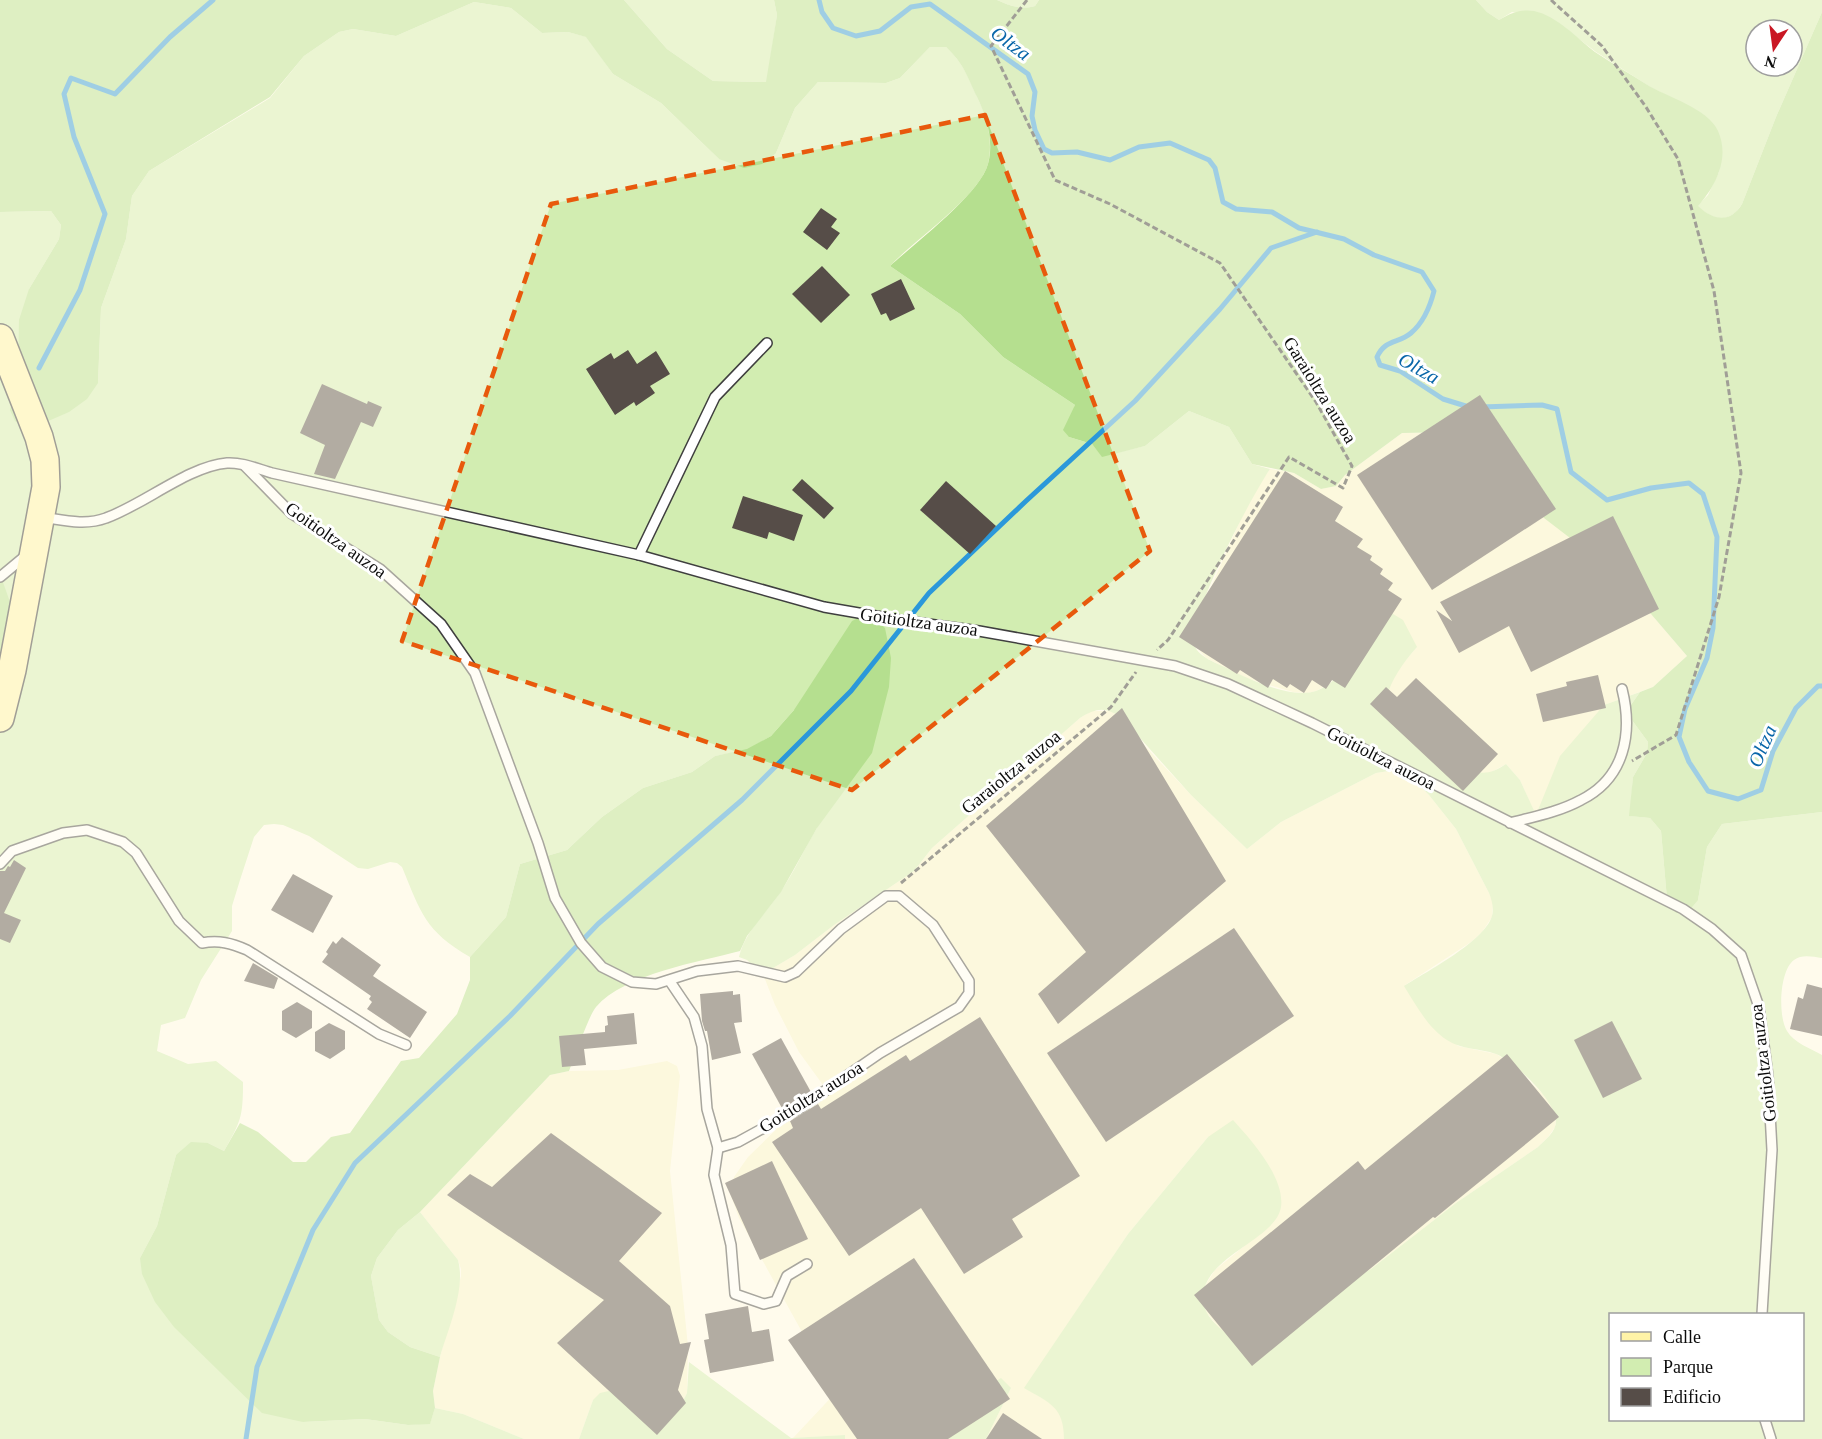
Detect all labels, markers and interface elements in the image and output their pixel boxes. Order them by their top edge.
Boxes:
north arrow [1744,18,1804,78]
water label: Oltza [987,21,1035,65]
text: N [1763,52,1778,72]
street label: Garaioltza auzoa [1279,333,1361,447]
water label: Oltza [1395,348,1443,388]
street label: Goitioltza auzoa [282,498,390,582]
street label: Goitioltza auzoa [859,604,979,640]
street label: Goitioltza auzoa [1324,722,1438,794]
water label: Oltza [1743,722,1781,770]
street label: Garaioltza auzoa [958,726,1064,818]
street label: Goitioltza auzoa [1746,1003,1780,1123]
street label: Goitioltza auzoa [755,1057,867,1137]
legend [1609,1313,1804,1421]
text: Calle [1663,1327,1701,1347]
text: Parque [1663,1357,1713,1377]
text: Edificio [1663,1387,1721,1407]

